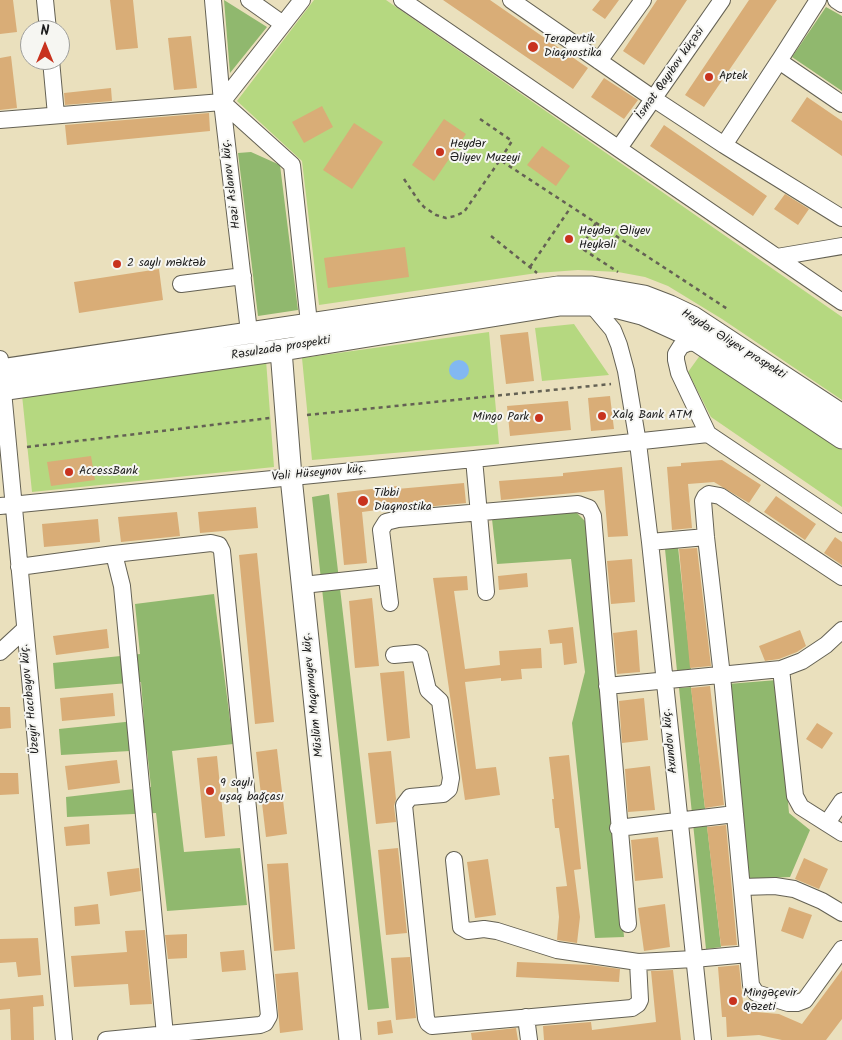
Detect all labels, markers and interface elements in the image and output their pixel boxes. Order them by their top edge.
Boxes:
north arrow [20,20,70,70]
text: N [41,20,49,42]
street label: İsmət Qayıbov küçəsi [634,25,708,123]
place label: Terapevtik Diaqnostika [544,33,602,61]
marker: Terapevtik Diaqnostika [526,40,540,54]
place label: Aptek [719,70,748,84]
marker: Aptek [703,71,715,83]
street label: Həzi Aslanov küç. [219,138,245,230]
place label: Heydər Əliyev Muzeyi [450,138,520,166]
marker: Heydər Əliyev Muzeyi [434,146,446,158]
place label: Heydər Əliyev Heykəli [579,225,650,253]
marker: Heydər Əliyev Heykəli [563,233,575,245]
place label: 2 saylı məktəb [127,257,205,271]
marker: 2 saylı məktəb [111,258,123,270]
street label: Heydər Əliyev prospekti [678,307,788,383]
street label: Rəsulzadə prospekti [230,334,332,364]
place label: Xalq Bank ATM [612,409,692,423]
marker: Xalq Bank ATM [596,410,608,422]
place label: Mingo Park [473,411,529,425]
marker: Mingo Park [533,412,545,424]
street label: Vəli Hüseynov küç. [271,463,367,485]
place label: AccessBank [79,465,138,479]
marker: AccessBank [63,466,75,478]
place label: Tibbi Diaqnostika [374,487,432,515]
marker: Tibbi Diaqnostika [356,494,370,508]
street label: Müslüm Maqomayev küç. [300,632,328,758]
street label: Üzeyir Hacıbəyov küç. [18,643,44,755]
street label: Axundov küç. [660,708,682,774]
place label: 9 saylı uşaq bağçası [220,777,284,805]
marker: 9 saylı uşaq bağçası [204,785,216,797]
place label: Mingəçevir Qəzeti [743,987,797,1015]
marker: Mingəçevir Qəzeti [727,995,739,1007]

